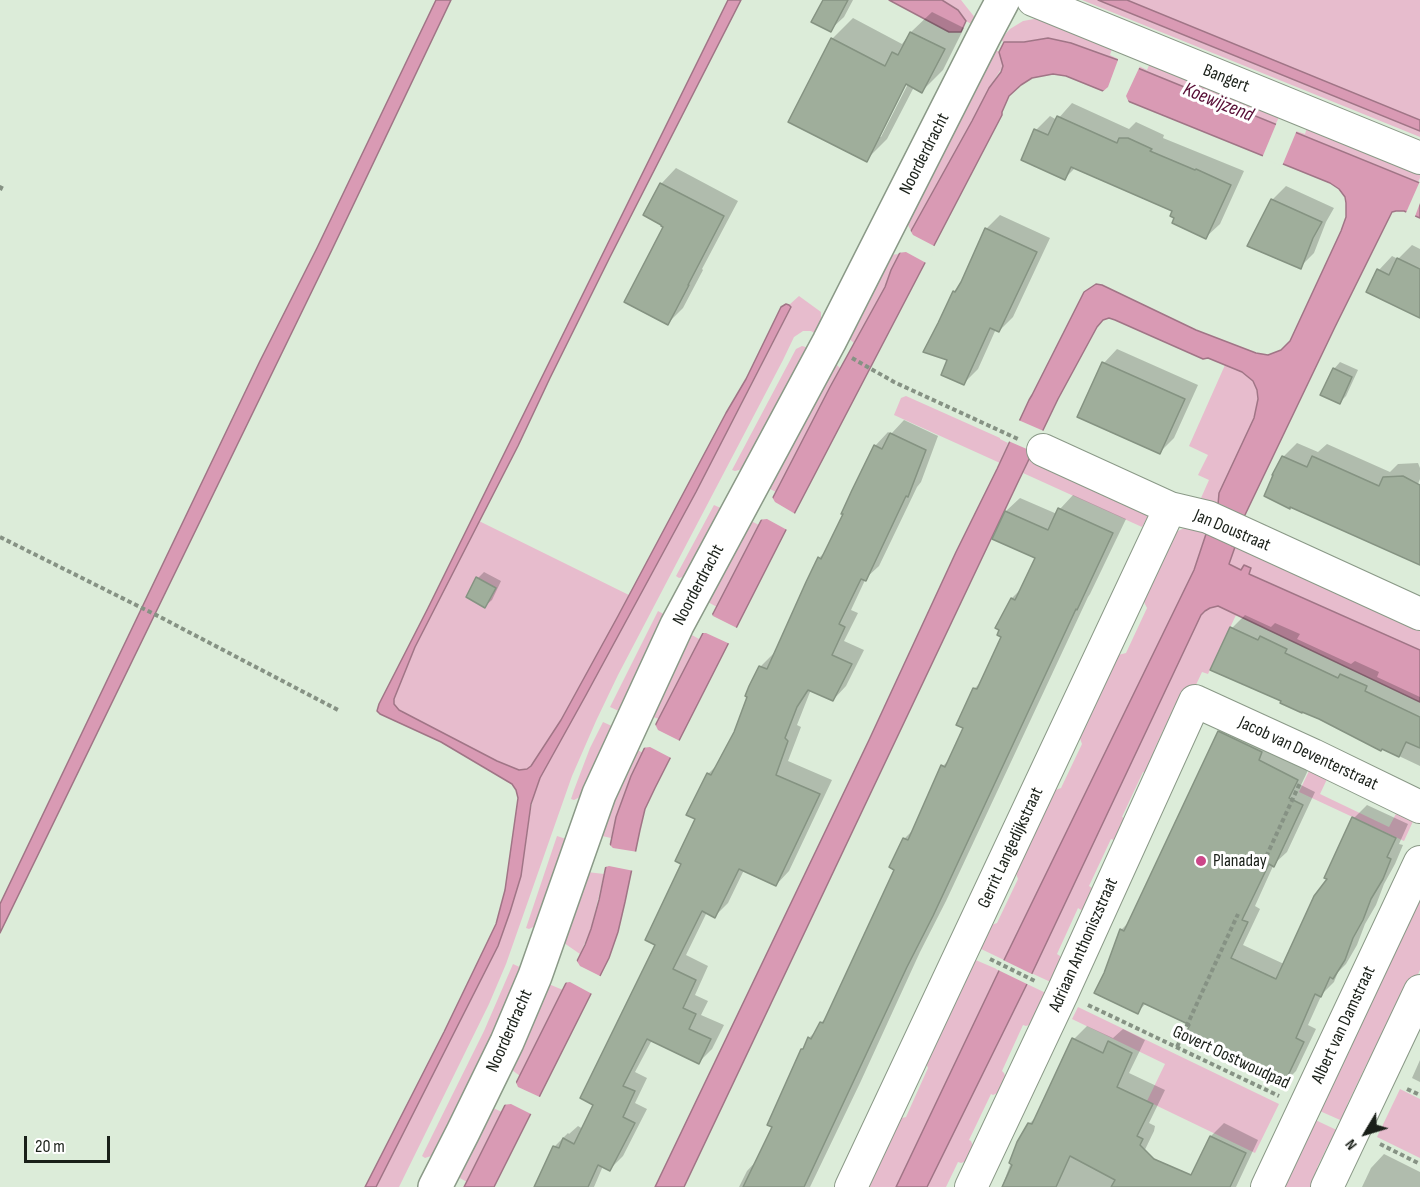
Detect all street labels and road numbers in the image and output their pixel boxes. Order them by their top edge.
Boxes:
street label: Bangert [1200,60,1252,98]
street label: Noorderdracht [895,110,955,198]
street label: Jan Doustraat [1190,505,1274,557]
street label: Noorderdracht [669,541,729,629]
street label: Jacob van Deventerstraat [1235,712,1381,796]
street label: Gerrit Langedijkstraat [974,784,1048,912]
street label: Adriaan Anthoniszstraat [1045,875,1123,1015]
street label: Albert van Damstraat [1307,963,1381,1087]
street label: Noorderdracht [482,986,538,1076]
street label: Govert Oostwoudpad [1169,1021,1293,1095]

